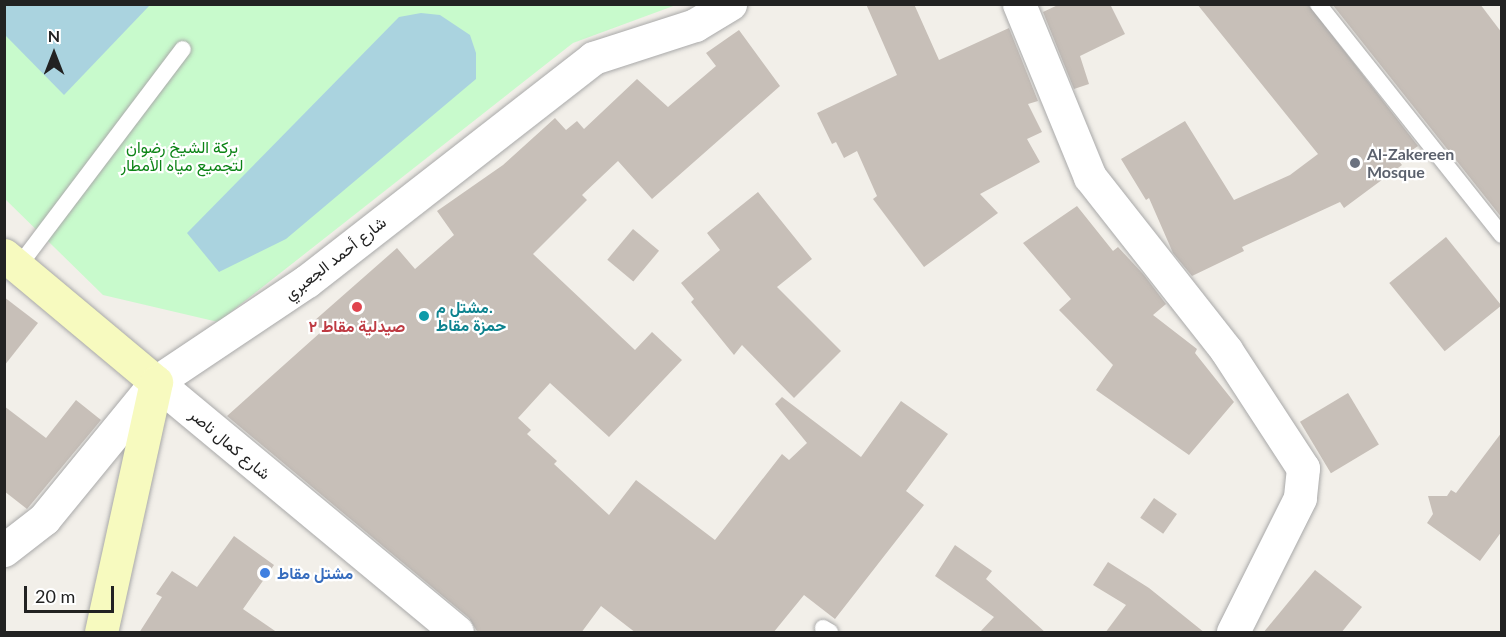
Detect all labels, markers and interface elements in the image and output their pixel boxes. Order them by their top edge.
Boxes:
north arrow [24,24,84,84]
text: N [48,26,60,45]
park label: بركة الشيخ رضوان لتجميع مياه الأمطار [121,137,243,175]
place label: Al-Zakereen Mosque [1367,144,1454,182]
marker: Al-Zakereen Mosque [1348,156,1362,170]
street label: شارع أحمد الجعبري [280,212,390,304]
place label: مشتل م. حمزة مقاط [436,297,506,335]
marker: صيدلية مقاط ٢ [350,300,364,314]
marker: مشتل م. حمزة مقاط [417,309,431,323]
place label: صيدلية مقاط ٢ [309,316,405,336]
street label: شارع كمال ناصر [186,405,274,483]
place label: مشتل مقاط [277,563,353,583]
marker: مشتل مقاط [258,566,272,580]
scale bar [27,574,117,612]
text: 20 m [35,585,75,607]

